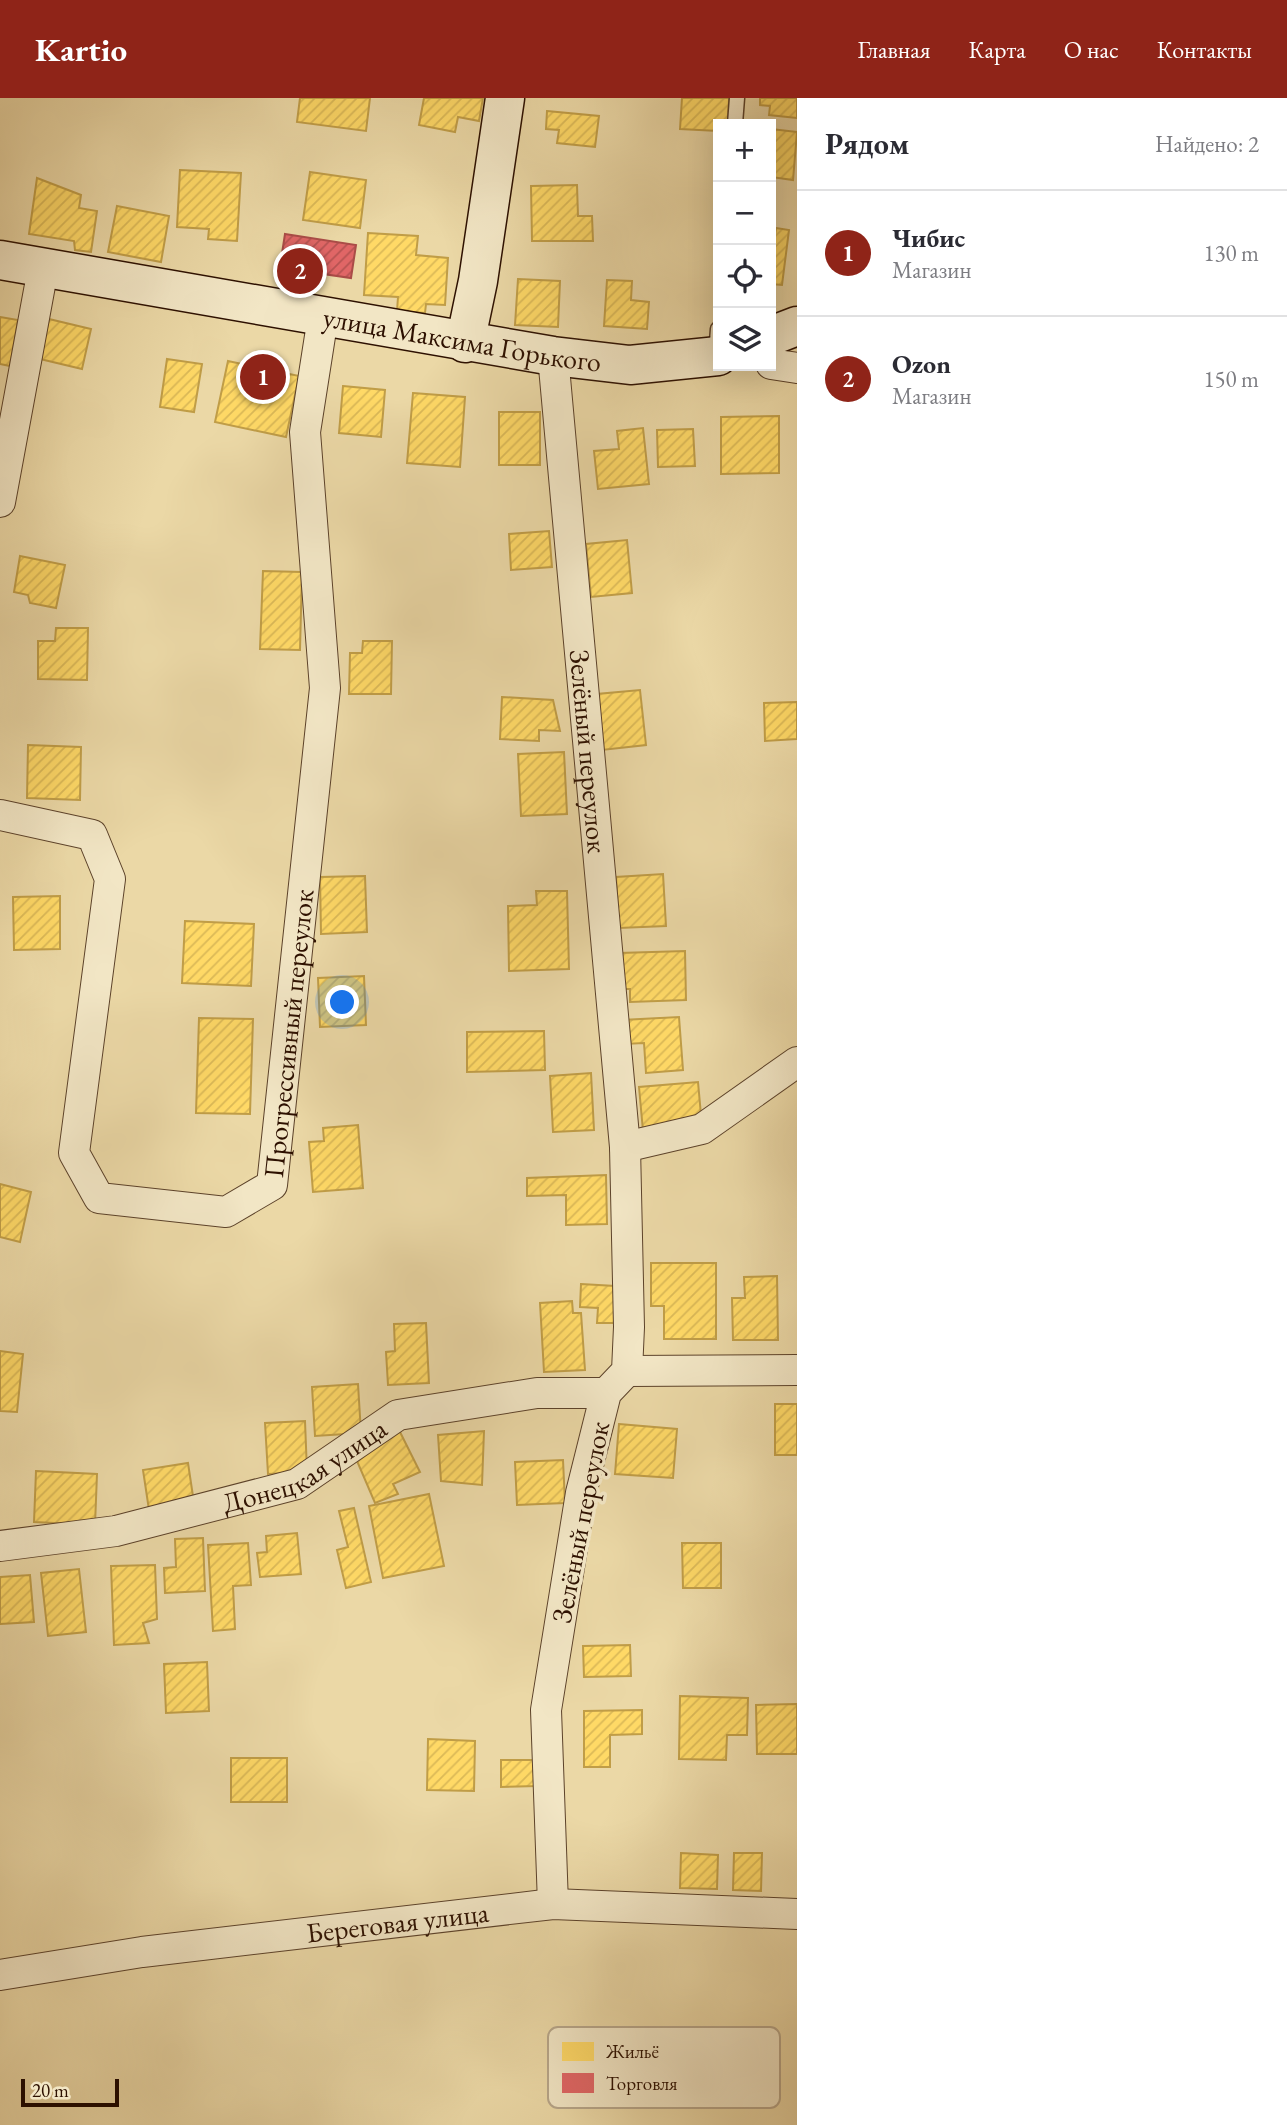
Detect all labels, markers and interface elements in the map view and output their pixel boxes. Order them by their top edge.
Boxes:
text: Kartio [35,28,127,71]
text: Главная [857,34,931,65]
text: Карта [969,34,1026,65]
text: О нас [1064,34,1119,65]
text: Контакты [1157,34,1252,65]
map controls [713,119,776,371]
button: + [713,119,776,182]
text: Рядом [825,124,909,163]
text: Найдено: 2 [1155,129,1259,159]
button: − [713,182,776,245]
text: Чибис [892,221,965,255]
text: 1 [842,238,854,268]
text: 130 m [1203,238,1259,268]
pin: 2 [277,245,323,297]
button: locate [713,245,776,308]
text: Магазин [892,255,971,285]
street label: улица Максима Горького [320,298,603,380]
button: layers [713,308,776,371]
text: Ozon [892,347,951,381]
pin: 1 [240,351,286,403]
text: 2 [842,364,854,394]
text: 150 m [1203,364,1259,394]
text: Магазин [892,381,971,411]
street label: Зелёный переулок [562,648,616,855]
street label: Прогрессивный переулок [255,887,321,1180]
your location [325,985,359,1019]
street label: Донецкая улица [218,1410,394,1521]
street label: Зелёный переулок [543,1418,617,1626]
street label: Береговая улица [304,1894,491,1951]
legend [548,2027,780,2108]
text: Жильё [605,2039,659,2064]
text: Торговля [606,2071,678,2096]
scale bar [21,2076,119,2108]
text: 20 m [32,2078,69,2103]

